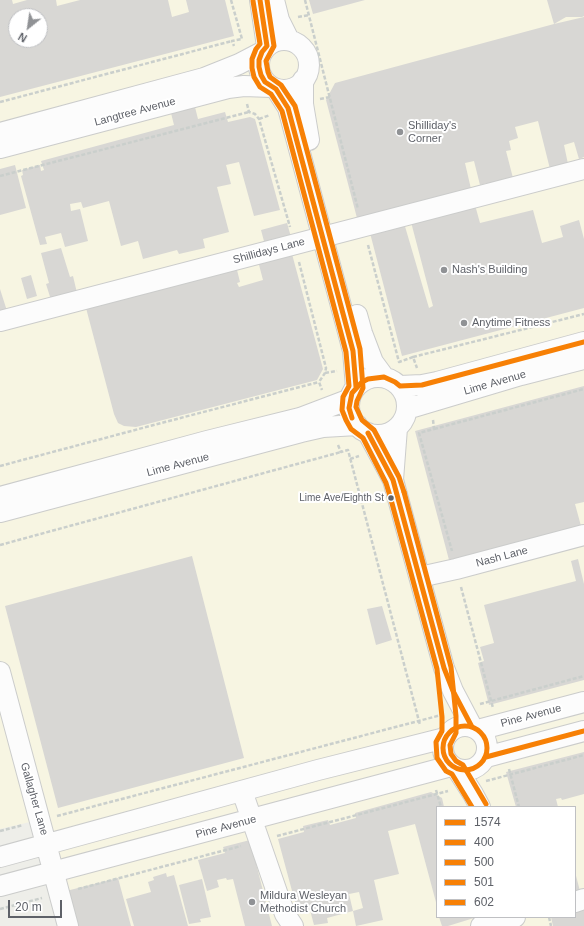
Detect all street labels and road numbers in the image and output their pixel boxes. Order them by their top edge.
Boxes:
street label: Langtree Avenue [93,95,177,129]
street label: Shillidays Lane [232,235,306,267]
street label: Lime Avenue [462,368,528,398]
street label: Lime Avenue [145,450,211,480]
street label: Nash Lane [475,544,529,570]
street label: Pine Avenue [499,702,563,730]
street label: Gallagher Lane [17,761,51,837]
street label: Pine Avenue [194,813,258,841]

